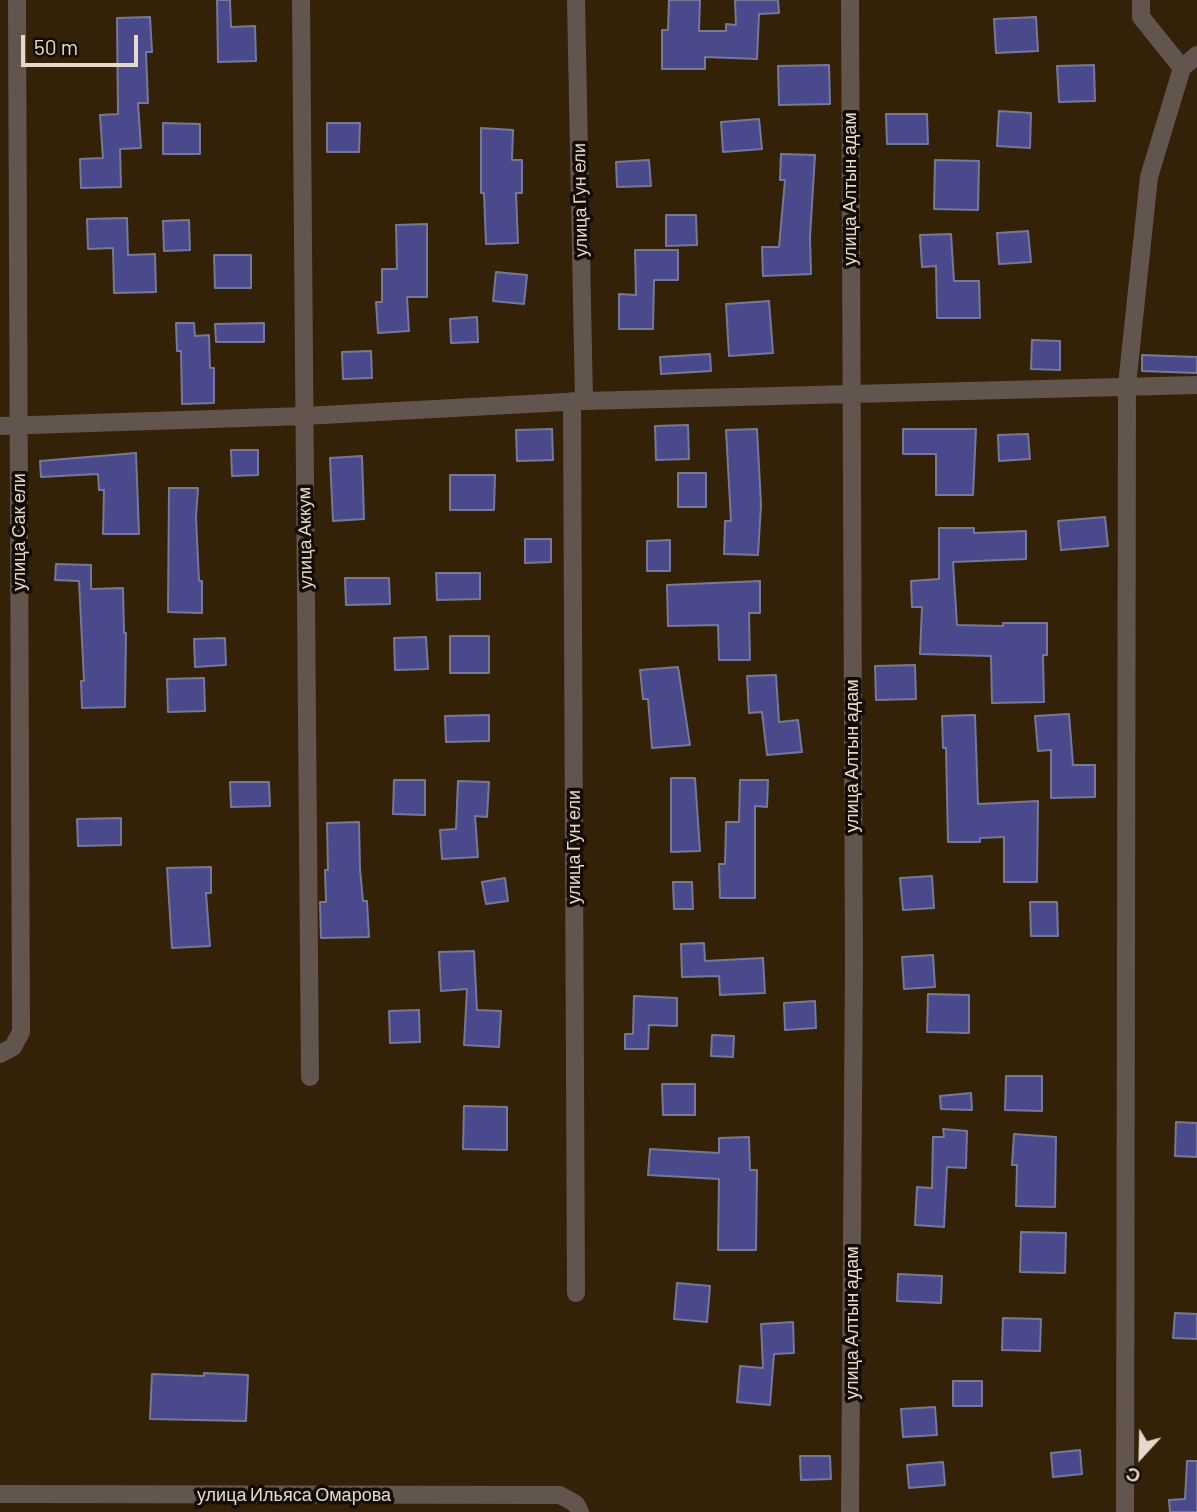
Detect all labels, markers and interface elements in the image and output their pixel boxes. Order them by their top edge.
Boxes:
scale bar [24,21,142,65]
text: 50 m [34,34,78,59]
street label: улица Алтын адам [839,112,861,266]
street label: улица Гун ели [568,143,592,257]
street label: улица Сак ели [8,473,30,591]
street label: улица Аккум [293,487,317,589]
street label: улица Алтын адам [841,679,863,833]
street label: улица Гун ели [563,790,585,904]
street label: улица Алтын адам [841,1246,863,1400]
north arrow [1106,1421,1176,1491]
text: С [1122,1463,1144,1489]
street label: улица Ильяса Омарова [197,1484,391,1506]

